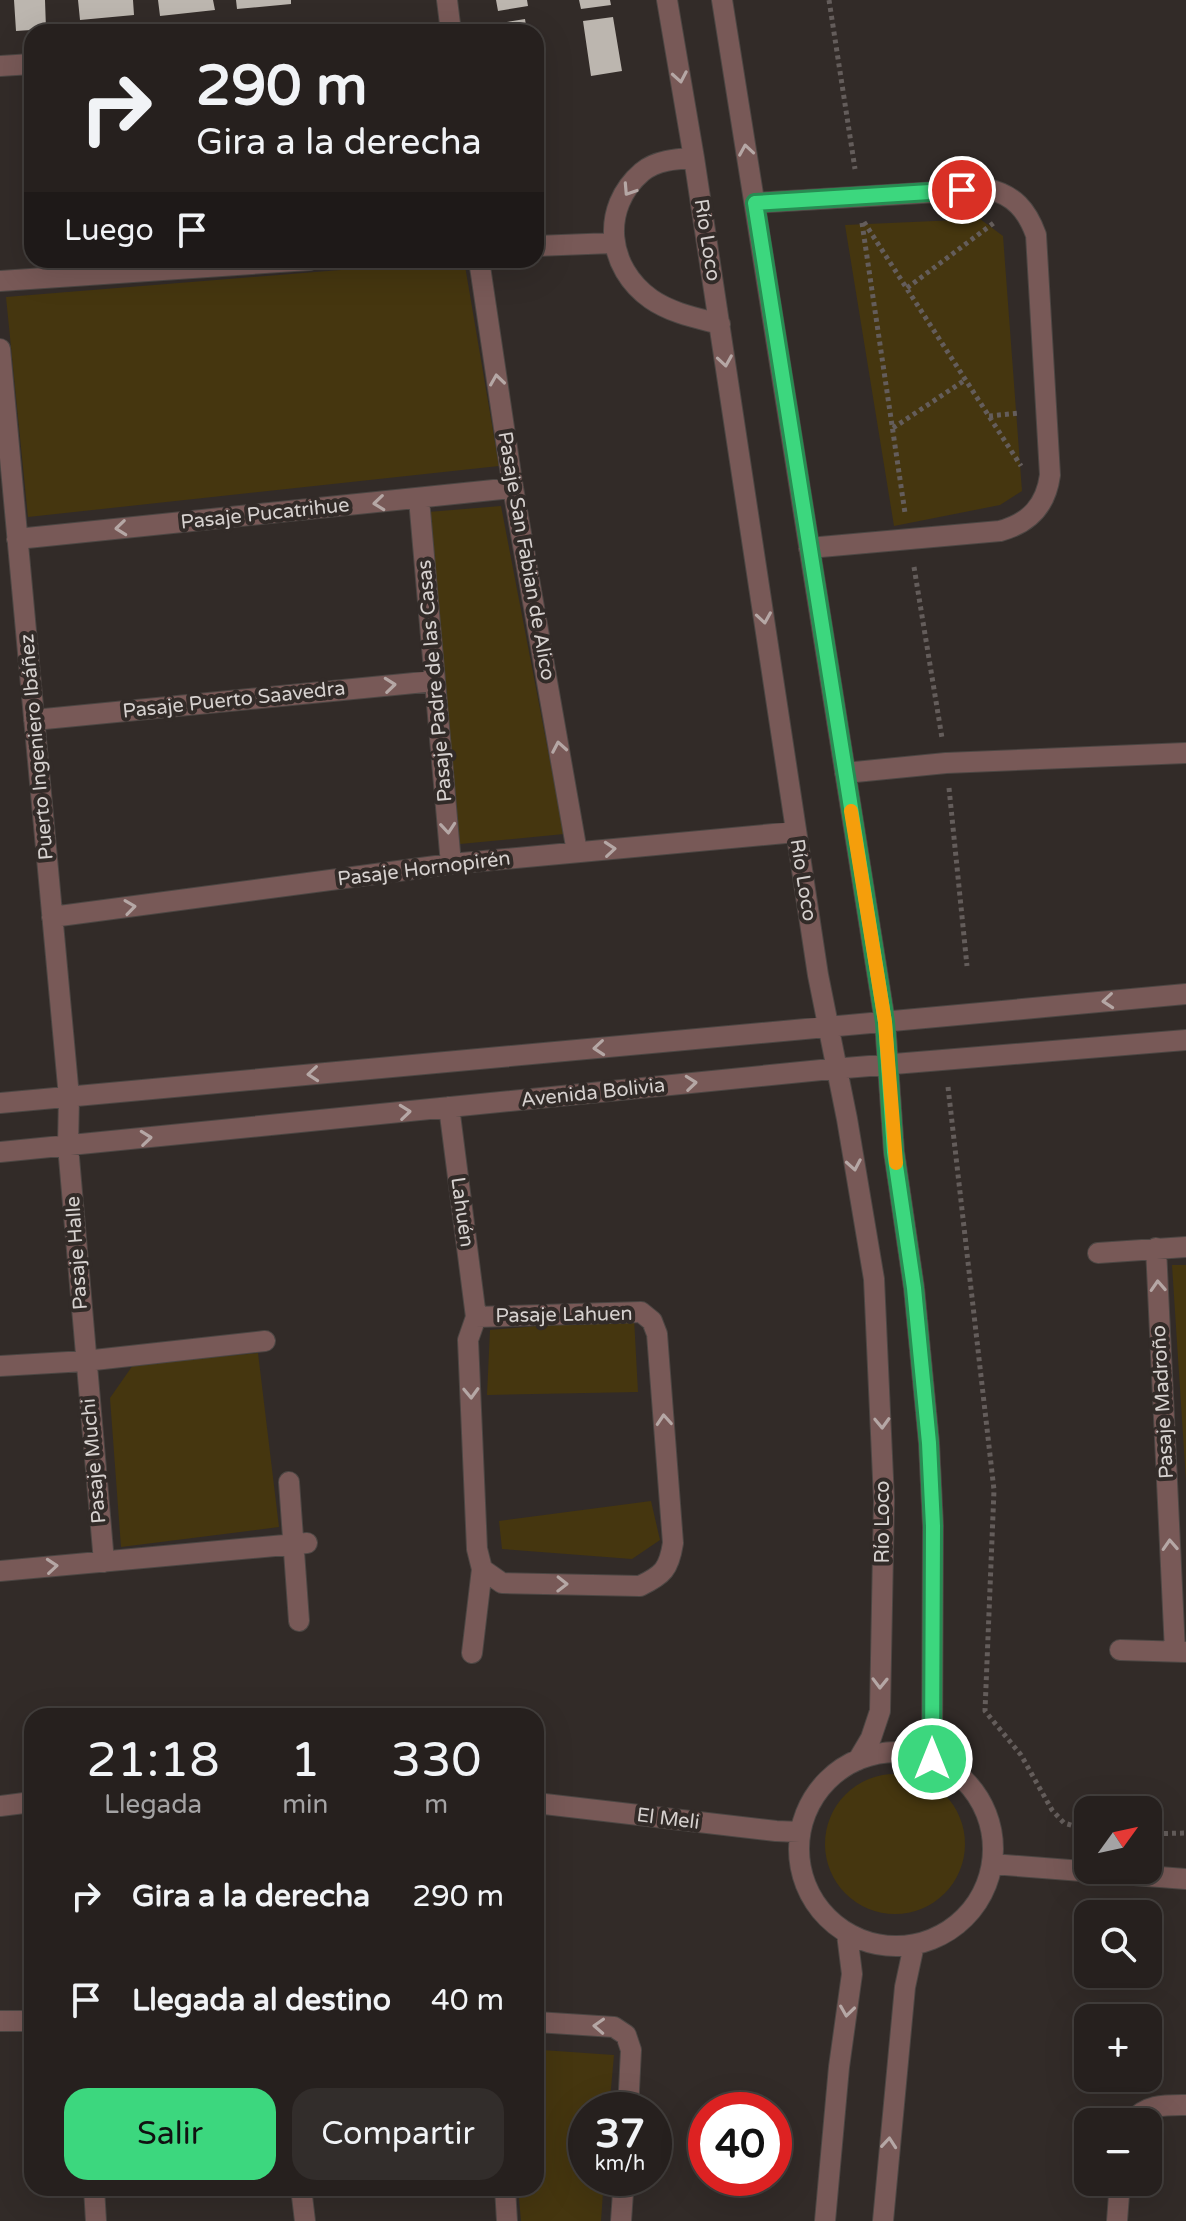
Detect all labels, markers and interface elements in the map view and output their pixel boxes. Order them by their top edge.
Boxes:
text: 290 m [196,53,367,120]
icon: right [64,56,168,160]
one-way arrow [671,70,688,84]
text: Gira a la derecha [196,121,482,164]
one-way arrow [738,143,755,157]
pin [928,156,996,224]
icon: arrive [940,168,984,212]
one-way arrow [623,182,638,196]
street label: Río Loco [689,197,725,283]
icon: arrive [170,208,214,252]
text: Luego [64,212,154,249]
one-way arrow [716,354,733,368]
one-way arrow [489,374,506,387]
street label: Pasaje San Fabian de Alico [492,430,560,682]
street label: Pasaje Pucatrihue [179,493,351,535]
one-way arrow [372,494,385,511]
one-way arrow [114,520,127,537]
street label: Pasaje Padre de las Casas [412,559,458,803]
one-way arrow [755,612,772,625]
street label: Puerto Ingeniero Ibáñez [15,633,59,861]
street label: Pasaje Puerto Saavedra [121,676,347,724]
one-way arrow [384,677,397,694]
one-way arrow [551,740,568,754]
one-way arrow [439,822,456,835]
street label: Río Loco [785,837,821,923]
one-way arrow [604,840,617,857]
street label: Pasaje Hornopirén [336,846,512,892]
one-way arrow [123,899,137,916]
one-way arrow [1101,993,1114,1010]
one-way arrow [592,1040,605,1057]
one-way arrow [306,1066,319,1083]
street label: Avenida Bolivia [520,1073,666,1113]
one-way arrow [685,1074,698,1091]
one-way arrow [398,1103,411,1120]
one-way arrow [140,1130,153,1147]
one-way arrow [845,1158,862,1171]
street label: Lahuén [445,1175,479,1249]
street label: Pasaje Halle [61,1195,93,1311]
one-way arrow [1150,1279,1167,1292]
street label: Pasaje Lahuen [495,1302,633,1328]
street label: Pasaje Madroño [1147,1325,1179,1479]
one-way arrow [462,1387,479,1400]
street label: Pasaje Muchi [77,1397,111,1525]
one-way arrow [656,1413,673,1426]
one-way arrow [873,1417,890,1430]
street label: Río Loco [871,1481,895,1564]
one-way arrow [1162,1538,1179,1551]
one-way arrow [46,1558,59,1575]
one-way arrow [556,1575,569,1593]
one-way arrow [871,1677,889,1690]
position arrow [890,1717,974,1801]
text: 21:18 [87,1732,220,1790]
text: 1 [290,1732,320,1790]
text: 330 [391,1732,481,1790]
text: Llegada [104,1789,202,1820]
text: min [282,1789,328,1820]
text: m [424,1789,448,1820]
north arrow [1074,1796,1162,1884]
map controls [1074,1796,1162,2196]
street label: El Meli [635,1803,701,1835]
icon: right [64,1874,108,1918]
text: Gira a la derecha [132,1878,370,1915]
text: 290 m [412,1878,504,1915]
button: search [1074,1900,1162,1988]
icon: arrive [64,1978,108,2022]
text: Llegada al destino [132,1982,391,2019]
text: 40 m [431,1982,504,2019]
one-way arrow [839,2004,856,2018]
button: + [1074,2004,1162,2092]
one-way arrow [592,2017,605,2034]
button: Salir [64,2088,276,2180]
button: Compartir [292,2088,504,2180]
speed limit sign: 40 [688,2092,792,2196]
button: − [1074,2108,1162,2196]
text: 37 [595,2110,645,2158]
one-way arrow [881,2136,898,2149]
text: km/h [595,2152,645,2176]

